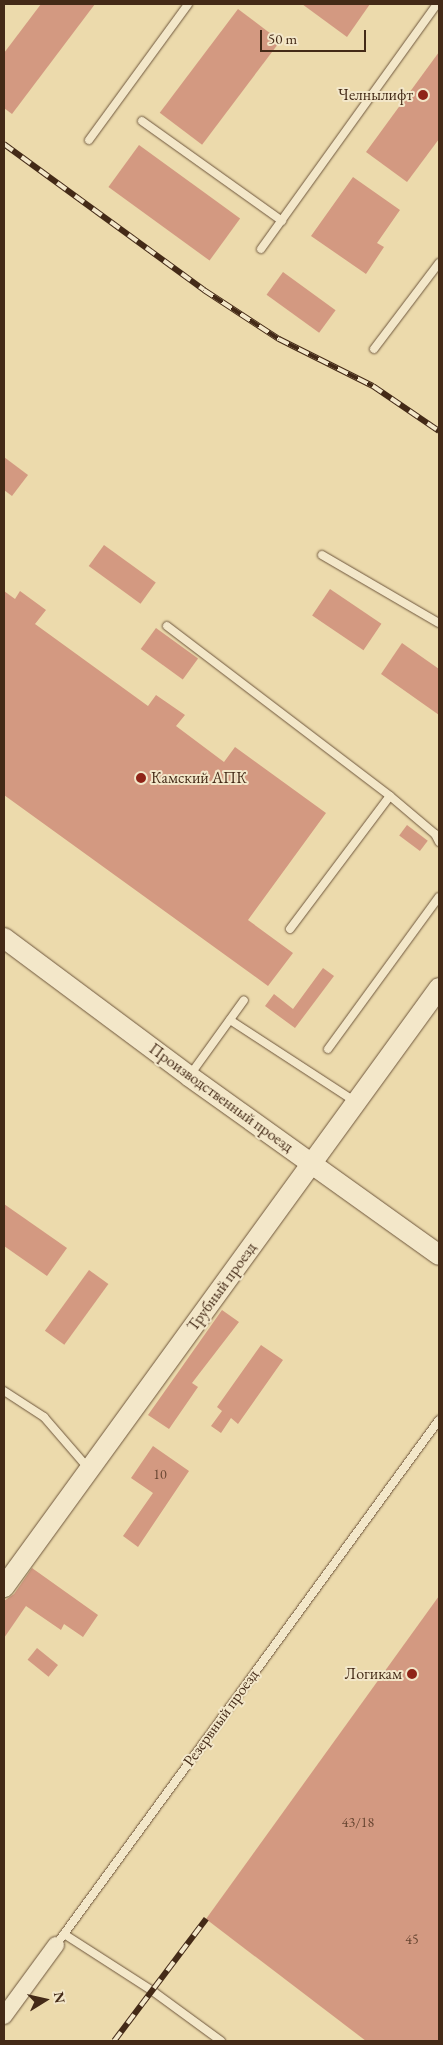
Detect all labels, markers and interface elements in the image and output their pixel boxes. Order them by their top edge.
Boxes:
scale bar [263,20,369,52]
text: 50 m [268,29,297,48]
place label: Челнылифт [338,85,413,105]
marker: Челнылифт [417,89,429,101]
place label: Камский АПК [151,768,247,788]
marker: Камский АПК [135,772,147,784]
street label: Производственный проезд [145,1039,297,1157]
street label: Трубный проезд [183,1239,261,1335]
house number: 10 [153,1466,167,1482]
place label: Логикам [345,1664,402,1684]
street label: Резервный проезд [179,1666,263,1770]
marker: Логикам [406,1668,418,1680]
house number: 43/18 [342,1814,374,1830]
house number: 45 [405,1931,419,1947]
north arrow [20,1975,70,2025]
text: N [50,1990,70,2005]

